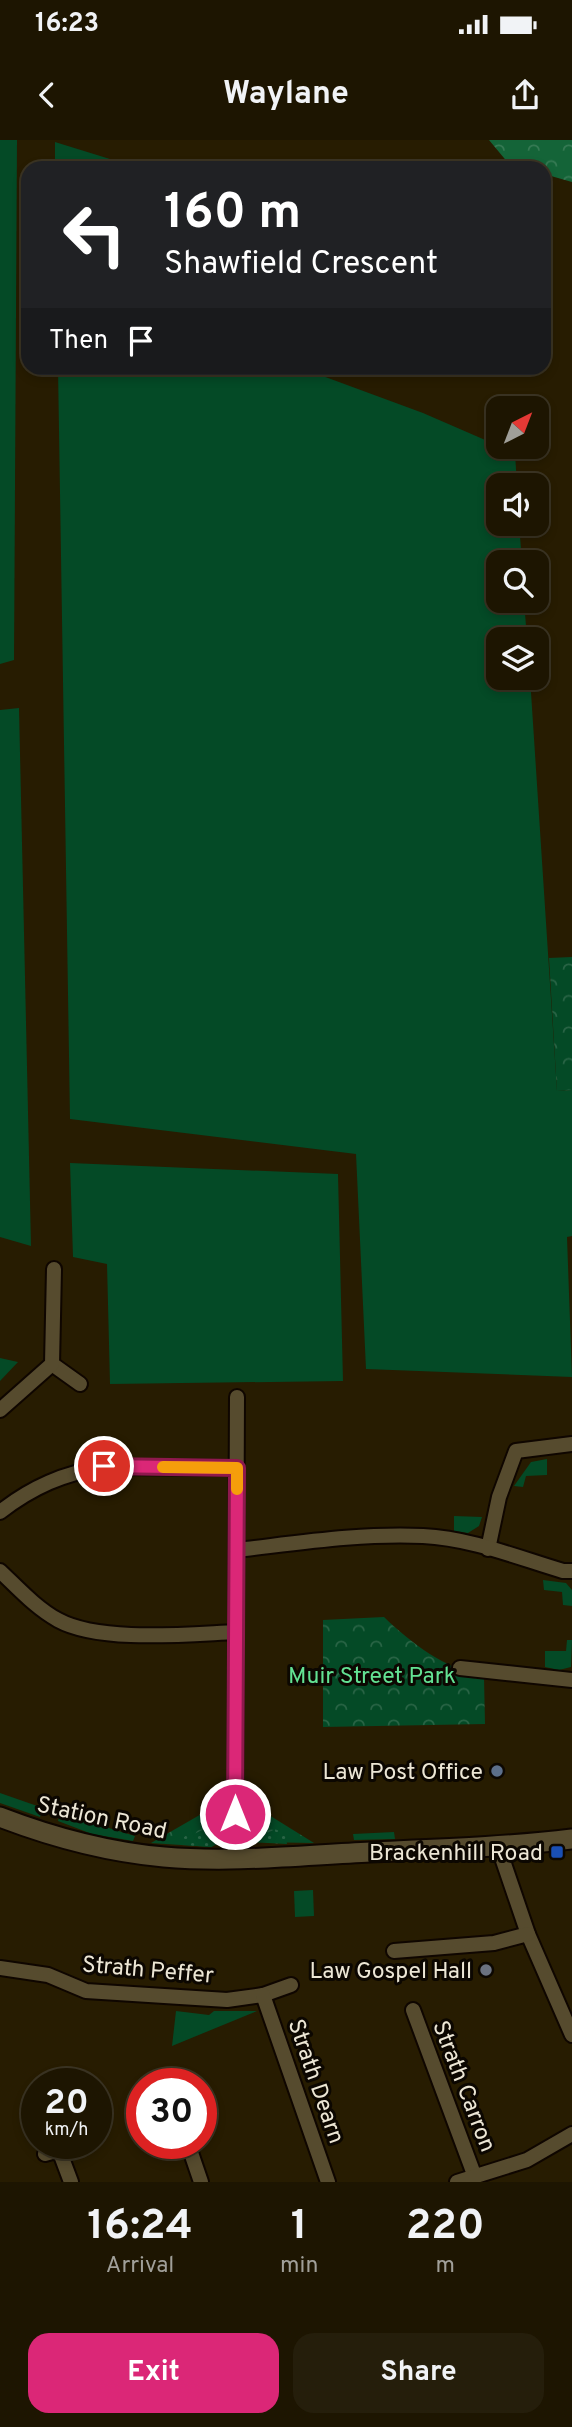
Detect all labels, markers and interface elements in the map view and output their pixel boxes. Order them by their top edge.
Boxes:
text: 16:23 [35,8,99,41]
text: Waylane [223,75,349,115]
icon: back [28,76,66,114]
icon: share [506,76,544,114]
text: 160 m [164,184,301,246]
icon: left [49,189,140,280]
text: Shawfield Crescent [164,245,438,285]
icon: arrive [122,322,160,360]
text: Then [49,325,108,358]
north arrow [486,396,550,458]
map controls [486,396,549,690]
button: sound [486,473,549,536]
button: search [486,550,549,613]
button: layers [486,627,549,690]
pin [74,1436,134,1496]
icon: arrive [85,1447,123,1485]
park label: Muir Street Park [288,1663,456,1692]
place label: Law Post Office [322,1759,483,1788]
marker: Law Post Office [489,1763,505,1779]
position arrow [198,1777,272,1851]
street label: Station Road [34,1792,169,1847]
place label: Brackenhill Road [369,1840,543,1869]
marker: Brackenhill Road [549,1844,565,1860]
street label: Strath Peffer [81,1951,215,1992]
place label: Law Gospel Hall [309,1958,472,1987]
marker: Law Gospel Hall [478,1962,494,1978]
street label: Strath Dearn [280,2016,350,2148]
street label: Strath Carron [424,2017,501,2157]
speed limit sign: 30 [126,2068,217,2159]
text: 20 [44,2082,89,2126]
text: km/h [45,2119,88,2142]
text: 16:24 [87,2201,193,2254]
text: 1 [291,2201,308,2254]
text: 220 [406,2201,485,2254]
text: Arrival [106,2252,174,2281]
text: min [280,2252,318,2281]
text: m [435,2252,455,2281]
button: Exit [28,2333,279,2413]
button: Share [293,2333,544,2413]

